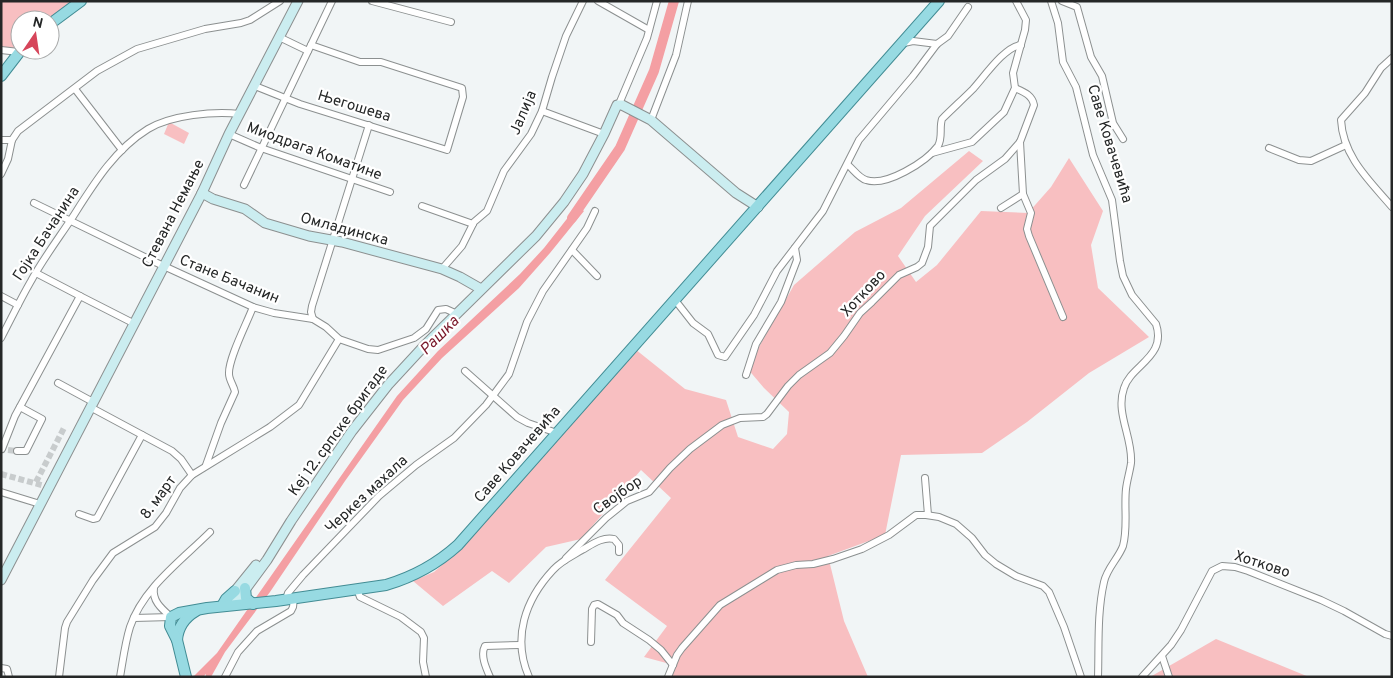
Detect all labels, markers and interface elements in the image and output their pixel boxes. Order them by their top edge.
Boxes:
north arrow [10,10,60,60]
text: N [31,14,44,33]
street label: Саве Ковачевића [1082,83,1136,205]
street label: Његошева [315,87,393,127]
street label: Јалија [506,88,542,138]
street label: Миодрага Коматине [244,119,384,185]
street label: Стевана Немање [138,157,210,271]
street label: Гојка Бачанина [9,183,85,285]
street label: Омладинска [298,209,390,251]
street label: Стане Бачанин [176,251,282,309]
street label: Хотково [837,266,891,322]
water label: Рашка [416,312,464,360]
street label: Кеј 12. српске бригаде [285,362,393,500]
street label: Саве Ковачевића [471,402,565,508]
street label: Черкез махала [322,452,412,538]
street label: 8. март [137,472,181,524]
street label: Својбор [590,472,646,520]
street label: Хотково [1232,547,1292,583]

